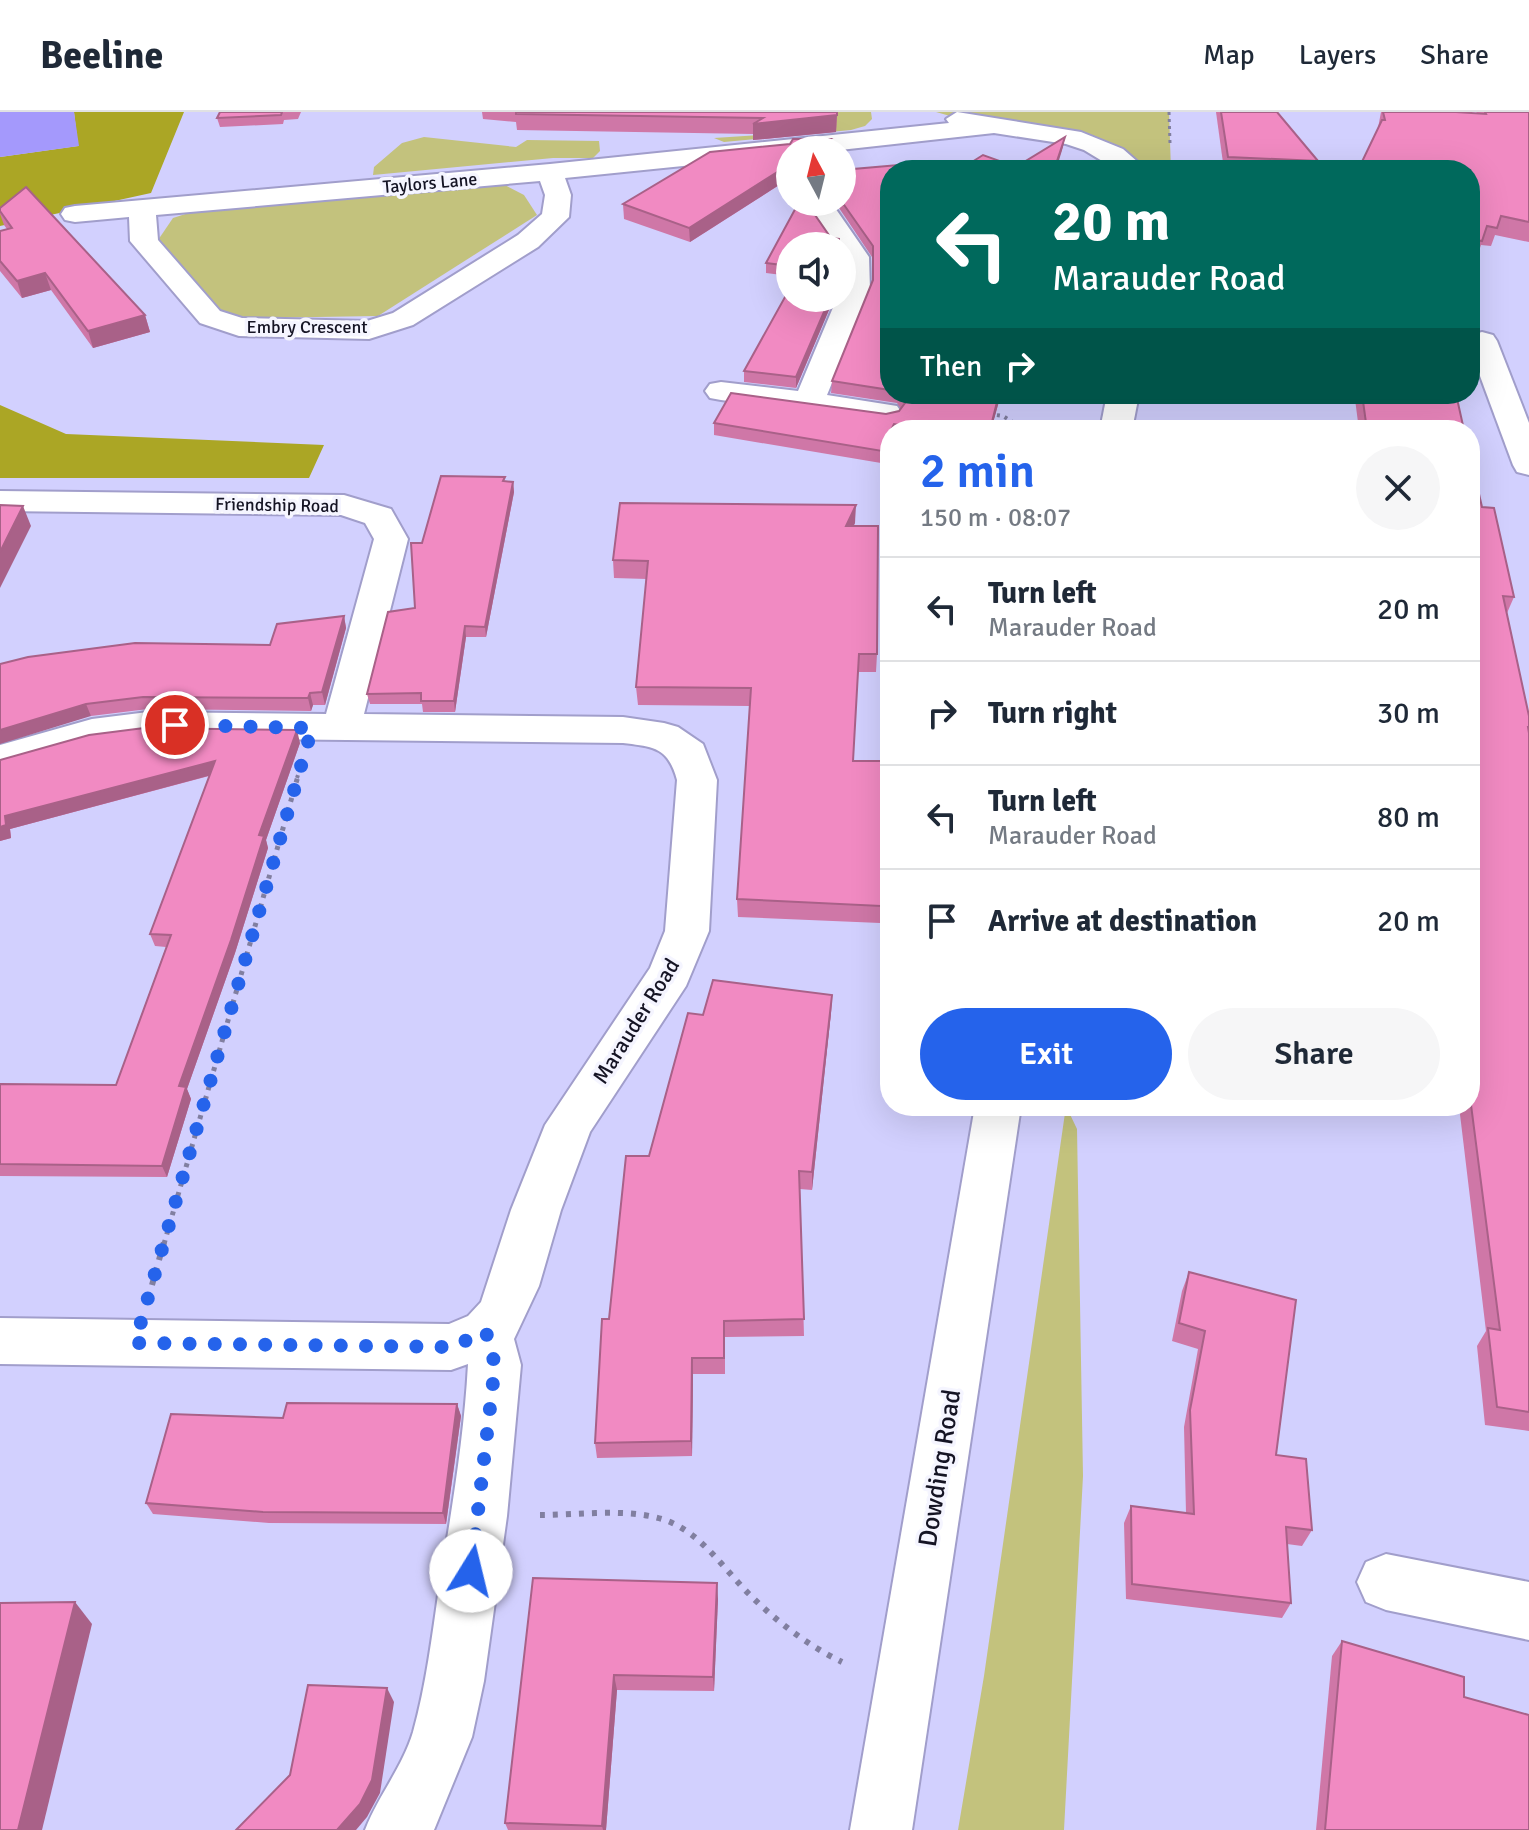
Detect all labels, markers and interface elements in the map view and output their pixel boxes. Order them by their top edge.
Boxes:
text: Beeline [40,32,163,79]
text: Map [1203,38,1255,72]
text: Layers [1299,38,1376,72]
text: Share [1420,38,1489,72]
north arrow [776,136,856,216]
map controls [776,136,856,312]
street label: Taylors Lane [382,168,478,198]
text: 20 m [1052,187,1170,256]
icon: left [920,192,1024,296]
button: sound [776,232,856,312]
text: Marauder Road [1052,256,1286,301]
street label: Embry Crescent [246,316,368,338]
icon: right [998,344,1042,388]
text: Then [920,348,982,385]
text: 2 min [920,442,1035,501]
button: close [1356,446,1440,530]
street label: Friendship Road [215,493,339,517]
text: 150 m · 08:07 [920,502,1071,534]
text: Turn left [988,575,1097,612]
icon: left [920,587,964,631]
text: 20 m [1377,591,1440,628]
text: Marauder Road [988,612,1157,644]
pin [141,691,209,759]
icon: right [920,691,964,735]
text: Turn right [988,695,1117,732]
text: 30 m [1377,695,1440,732]
icon: arrive [153,703,197,747]
text: Turn left [988,783,1097,820]
icon: left [920,795,964,839]
text: 80 m [1377,799,1440,836]
text: Marauder Road [988,820,1157,852]
icon: arrive [920,899,964,943]
text: Arrive at destination [988,903,1257,940]
text: 20 m [1377,903,1440,940]
street label: Marauder Road [587,953,685,1089]
button: Exit [920,1008,1172,1100]
button: Share [1188,1008,1440,1100]
street label: Dowding Road [912,1387,968,1549]
position arrow [429,1529,513,1613]

